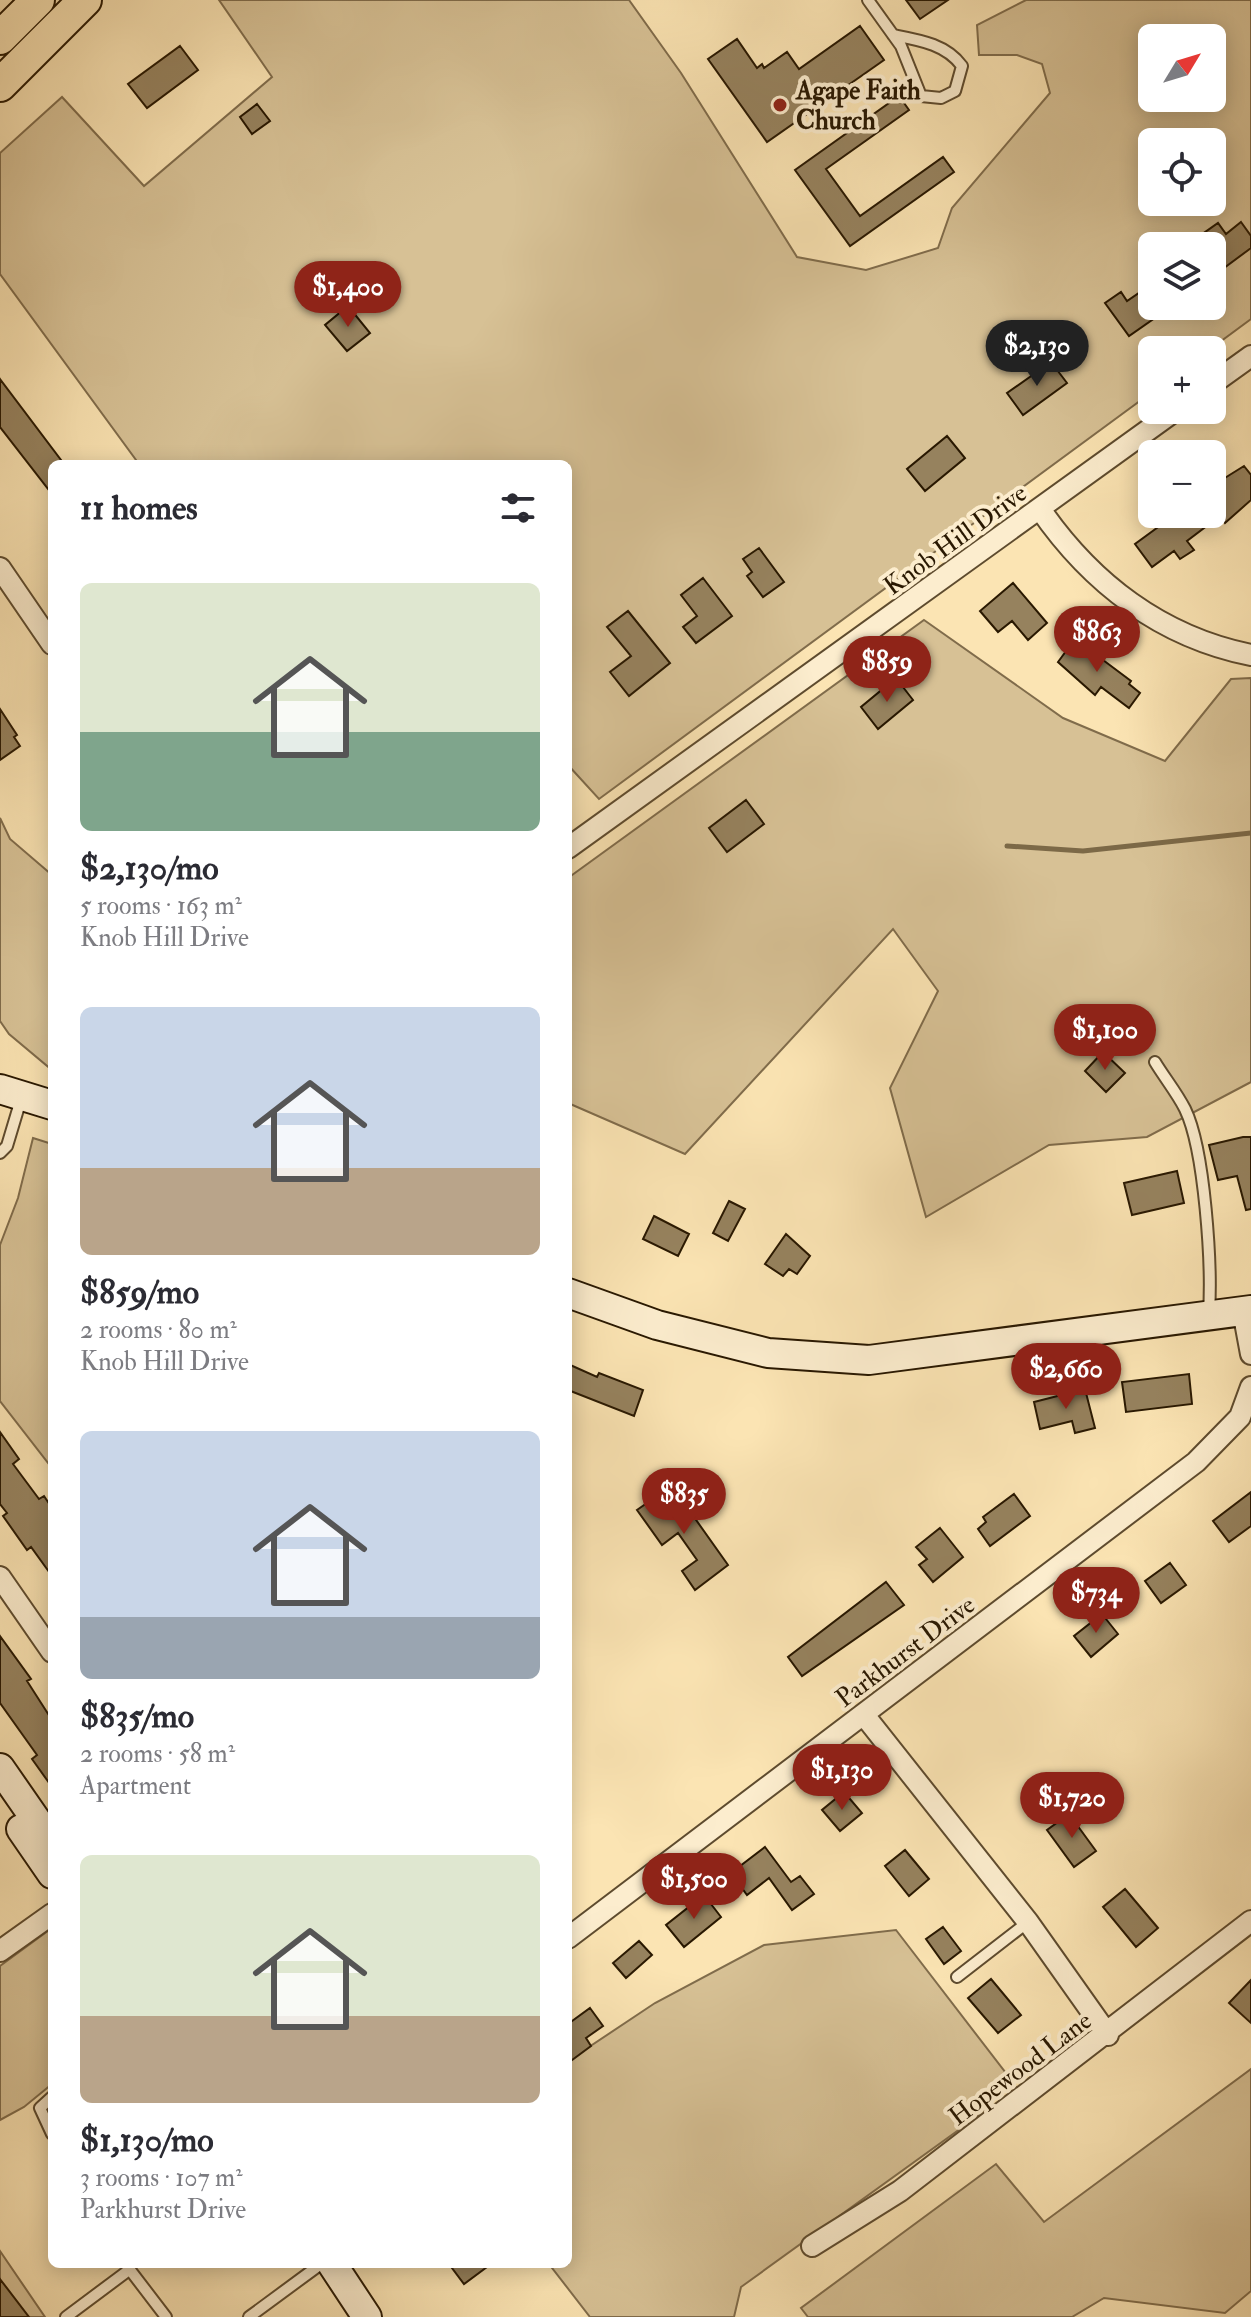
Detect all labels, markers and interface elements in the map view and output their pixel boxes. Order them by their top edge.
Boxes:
north arrow [1138,24,1226,112]
map controls [1138,24,1226,528]
place label: Agape Faith Church [795,75,921,137]
marker: Agape Faith Church [771,96,789,114]
button: locate [1138,128,1226,216]
button: layers [1138,232,1226,320]
pin: $1,400 [283,261,413,329]
text: $1,400 [312,271,384,303]
pin: $2,130 [972,320,1102,388]
text: $2,130 [1004,330,1070,362]
button: + [1138,336,1226,424]
button: − [1138,440,1226,528]
street label: Knob Hill Drive [878,477,1033,602]
icon: filters [496,486,540,530]
text: 11 homes [80,487,198,530]
pin: $863 [1050,606,1144,674]
text: $863 [1072,616,1122,648]
icon: home [238,635,382,779]
pin: $859 [840,636,934,704]
text: $859 [861,646,913,678]
text: $2,130/mo [80,847,219,890]
text: 5 rooms · 163 m² [80,890,242,922]
text: Knob Hill Drive [80,922,249,954]
pin: $1,100 [1040,1004,1170,1072]
text: $1,100 [1072,1014,1138,1046]
icon: home [238,1059,382,1203]
text: $859/mo [80,1271,199,1314]
text: 2 rooms · 80 m² [80,1314,237,1346]
pin: $2,660 [1001,1343,1131,1411]
text: Knob Hill Drive [80,1346,249,1378]
text: $2,660 [1029,1353,1103,1385]
pin: $835 [637,1468,731,1536]
text: $835 [660,1478,708,1510]
icon: home [238,1483,382,1627]
pin: $734 [1049,1567,1143,1635]
text: $734 [1071,1577,1121,1609]
street label: Parkhurst Drive [830,1589,982,1715]
text: $835/mo [80,1695,194,1738]
text: 2 rooms · 58 m² [80,1738,235,1770]
pin: $1,130 [777,1744,907,1812]
text: $1,130 [811,1754,873,1786]
text: Apartment [80,1770,191,1802]
pin: $1,720 [1007,1772,1137,1840]
text: $1,720 [1038,1782,1106,1814]
pin: $1,500 [629,1853,759,1921]
text: $1,500 [660,1863,728,1895]
icon: home [238,1907,382,2051]
street label: Hopewood Lane [943,2005,1099,2134]
text: $1,130/mo [80,2119,214,2162]
text: 3 rooms · 107 m² [80,2162,243,2194]
text: Parkhurst Drive [80,2194,246,2226]

